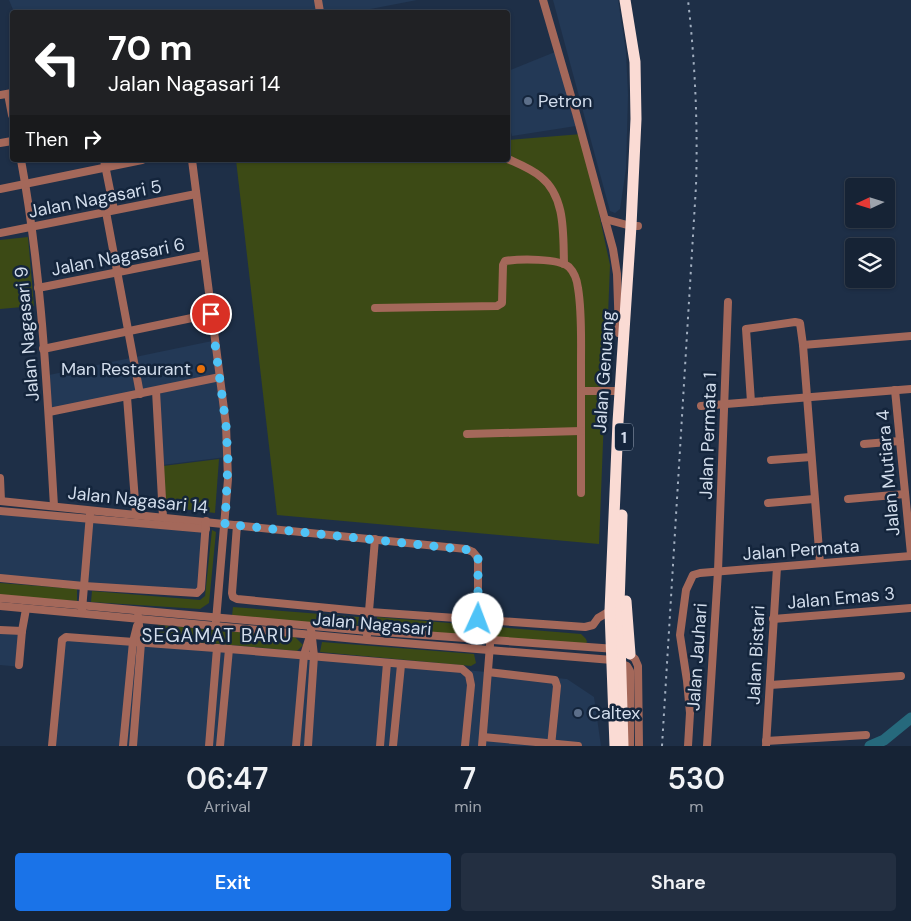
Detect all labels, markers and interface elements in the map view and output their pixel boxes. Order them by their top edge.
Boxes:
text: 70 m [108,25,192,71]
icon: left [25,30,90,95]
text: Jalan Nagasari 14 [108,69,280,98]
place label: Petron [538,89,592,113]
marker: Petron [522,95,534,107]
icon: right [78,125,106,153]
text: Then [25,127,68,152]
street label: Jalan Nagasari 5 [26,174,164,224]
north arrow [845,178,895,228]
map controls [845,178,895,288]
street label: Jalan Nagasari 6 [49,232,187,282]
button: layers [845,238,895,288]
street label: Jalan Nagasari 9 [9,265,45,403]
pin [190,293,232,335]
icon: arrive [197,300,225,328]
street label: Jalan Genuang [588,310,620,434]
place label: Man Restaurant [61,357,191,381]
marker: Man Restaurant [195,363,207,375]
street label: Jalan Permata 1 [694,372,722,500]
street label: Jalan Mutiara 4 [871,409,905,537]
road number: 1 [615,424,633,451]
street label: Jalan Nagasari 14 [67,481,209,519]
street label: Jalan Permata [742,534,860,566]
street label: Jalan Emas 3 [786,581,896,615]
position arrow [451,592,503,644]
street label: Jalan Jauhari [681,602,713,712]
street label: Jalan Bistari [741,605,771,705]
street label: Jalan Nagasari [311,607,433,641]
district label: SEGAMAT BARU [141,623,293,648]
place label: Caltex [588,701,640,725]
marker: Caltex [572,707,584,719]
text: 06:47 [186,759,268,798]
text: 7 [460,759,476,798]
text: 530 [668,759,725,798]
text: Arrival [204,796,250,817]
text: min [454,796,482,817]
text: m [689,796,703,817]
button: Exit [15,853,451,911]
button: Share [461,853,896,911]

